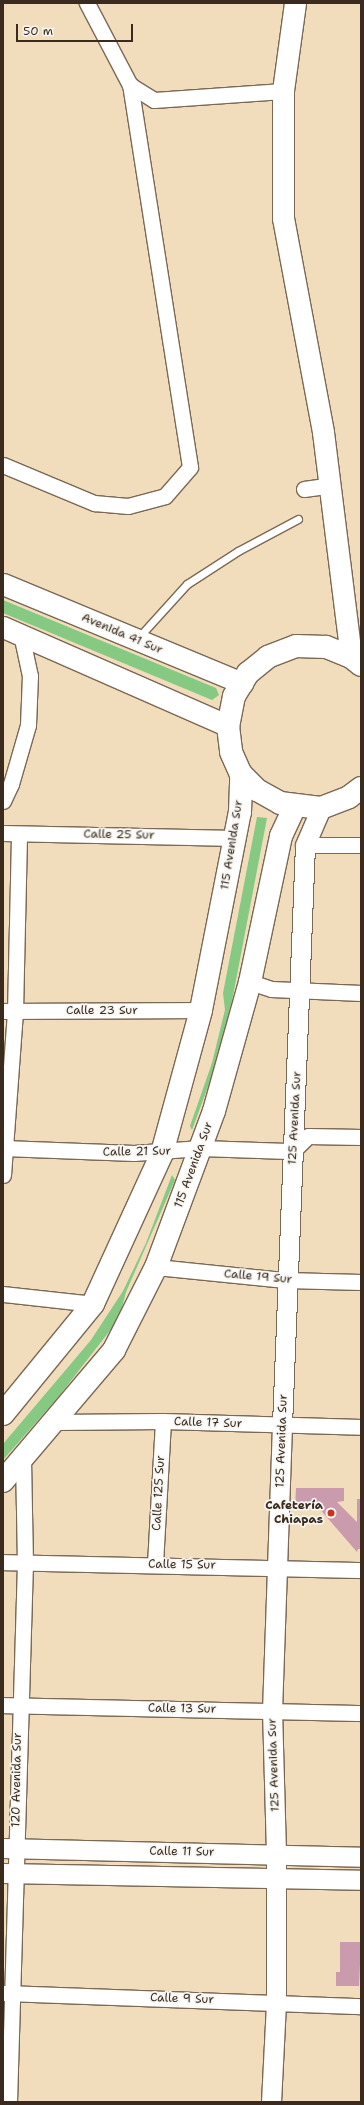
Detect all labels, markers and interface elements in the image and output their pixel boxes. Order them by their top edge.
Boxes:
scale bar [18,16,135,42]
text: 50 m [23,23,53,39]
street label: Avenida 41 Sur [79,610,165,658]
street label: 115 Avenida Sur [218,799,246,891]
street label: Calle 25 Sur [83,827,155,843]
street label: Calle 23 Sur [66,1004,138,1018]
street label: 125 Avenida Sur [285,1071,305,1165]
street label: 115 Avenida Sur [172,1120,216,1210]
street label: Calle 21 Sur [103,1144,171,1160]
street label: Calle 19 Sur [223,1267,293,1287]
street label: 125 Avenida Sur [273,1394,291,1488]
street label: Calle 17 Sur [174,1415,242,1431]
street label: Calle 125 Sur [150,1455,168,1531]
place label: Cafetería Chiapas [265,1499,323,1527]
marker: Cafetería Chiapas [326,1508,336,1518]
street label: Calle 15 Sur [148,1557,216,1573]
street label: Calle 13 Sur [148,1701,216,1717]
street label: 125 Avenida Sur [265,1718,283,1812]
street label: 120 Avenida Sur [9,1732,25,1828]
street label: Calle 11 Sur [149,1844,215,1860]
street label: Calle 9 Sur [150,1991,214,2007]

